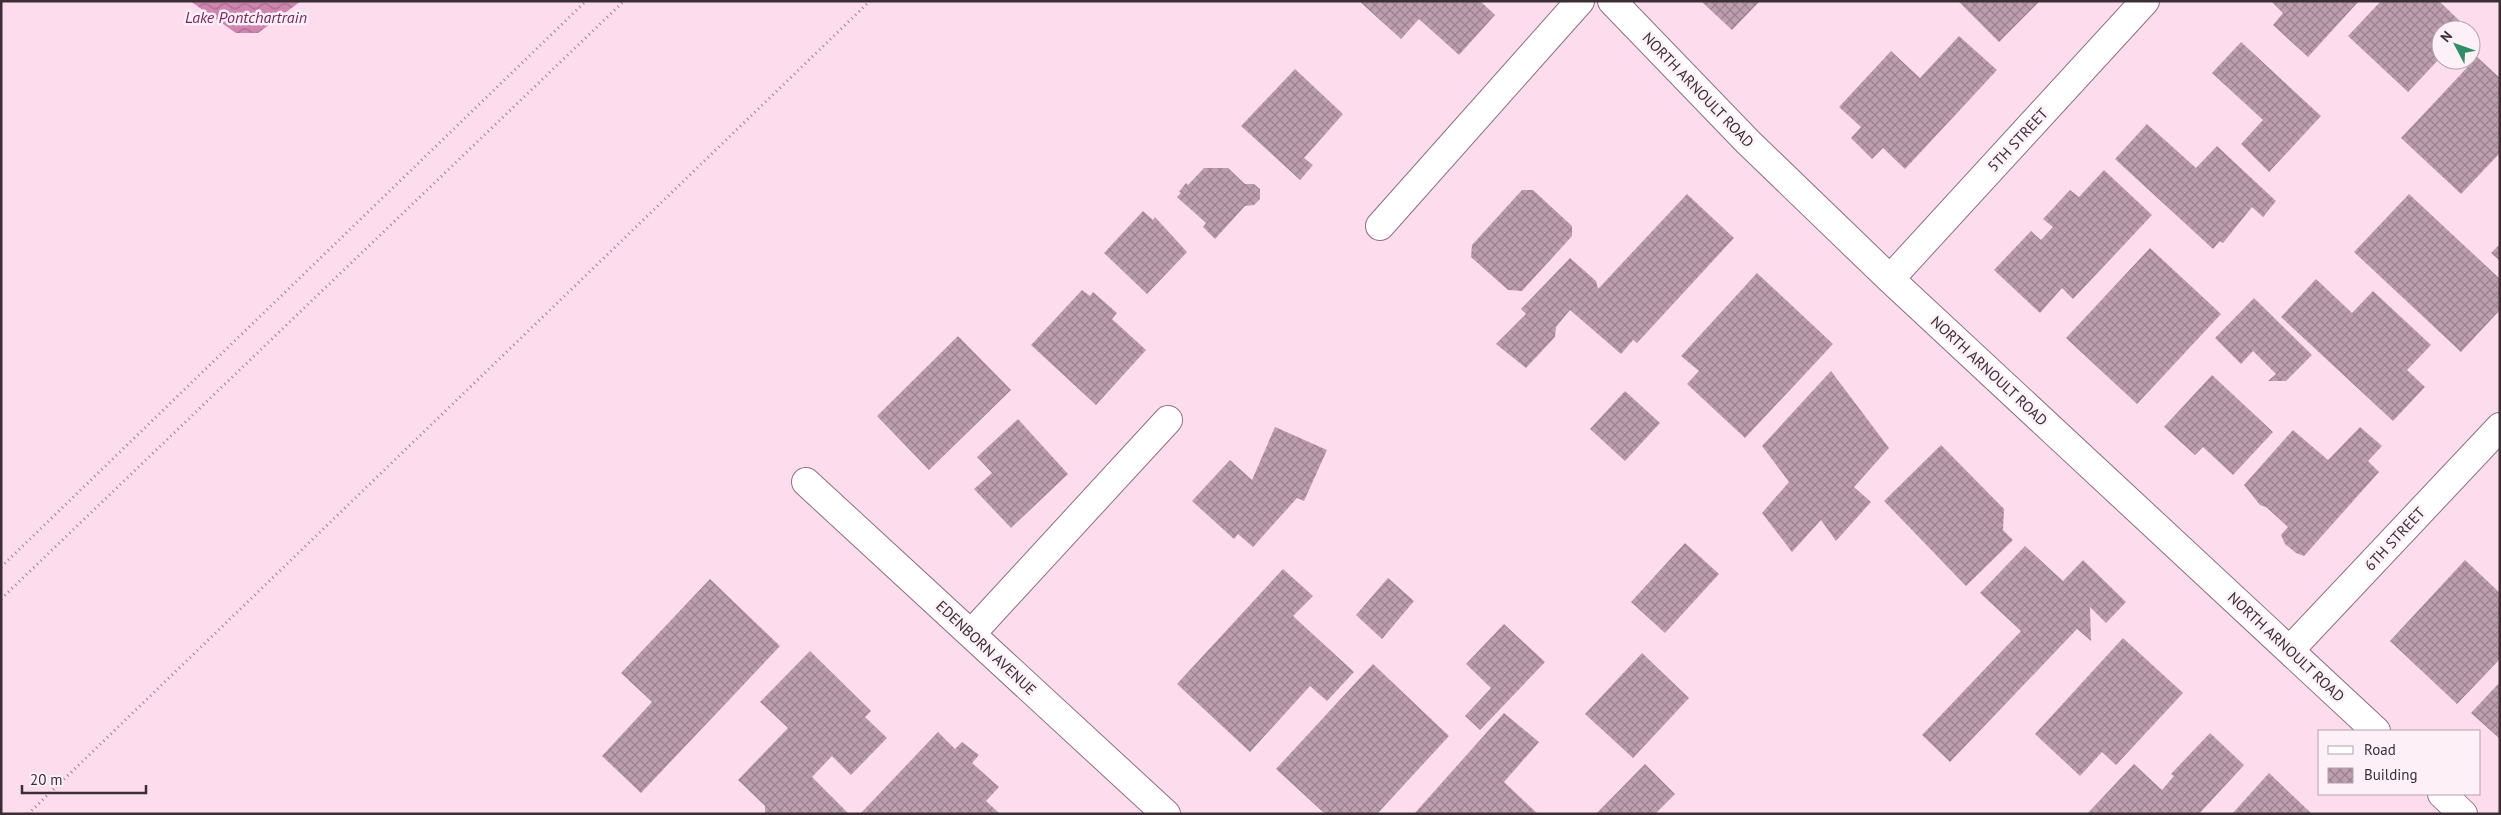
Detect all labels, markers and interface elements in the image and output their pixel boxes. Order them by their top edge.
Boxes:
water label: Lake Pontchartrain [185,7,307,27]
north arrow [2431,20,2481,70]
text: N [2436,27,2456,46]
street label: NORTH ARNOULT ROAD [1639,28,1758,151]
street label: 5TH STREET [1983,103,2052,175]
street label: NORTH ARNOULT ROAD [1927,312,2052,430]
street label: 6TH STREET [2360,502,2429,574]
street label: NORTH ARNOULT ROAD [2224,588,2349,706]
street label: EDENBORN AVENUE [932,596,1040,699]
legend [2318,730,2481,795]
text: Road [2364,740,2396,759]
scale bar [22,762,146,794]
text: Building [2364,765,2418,784]
text: 20 m [30,770,63,789]

